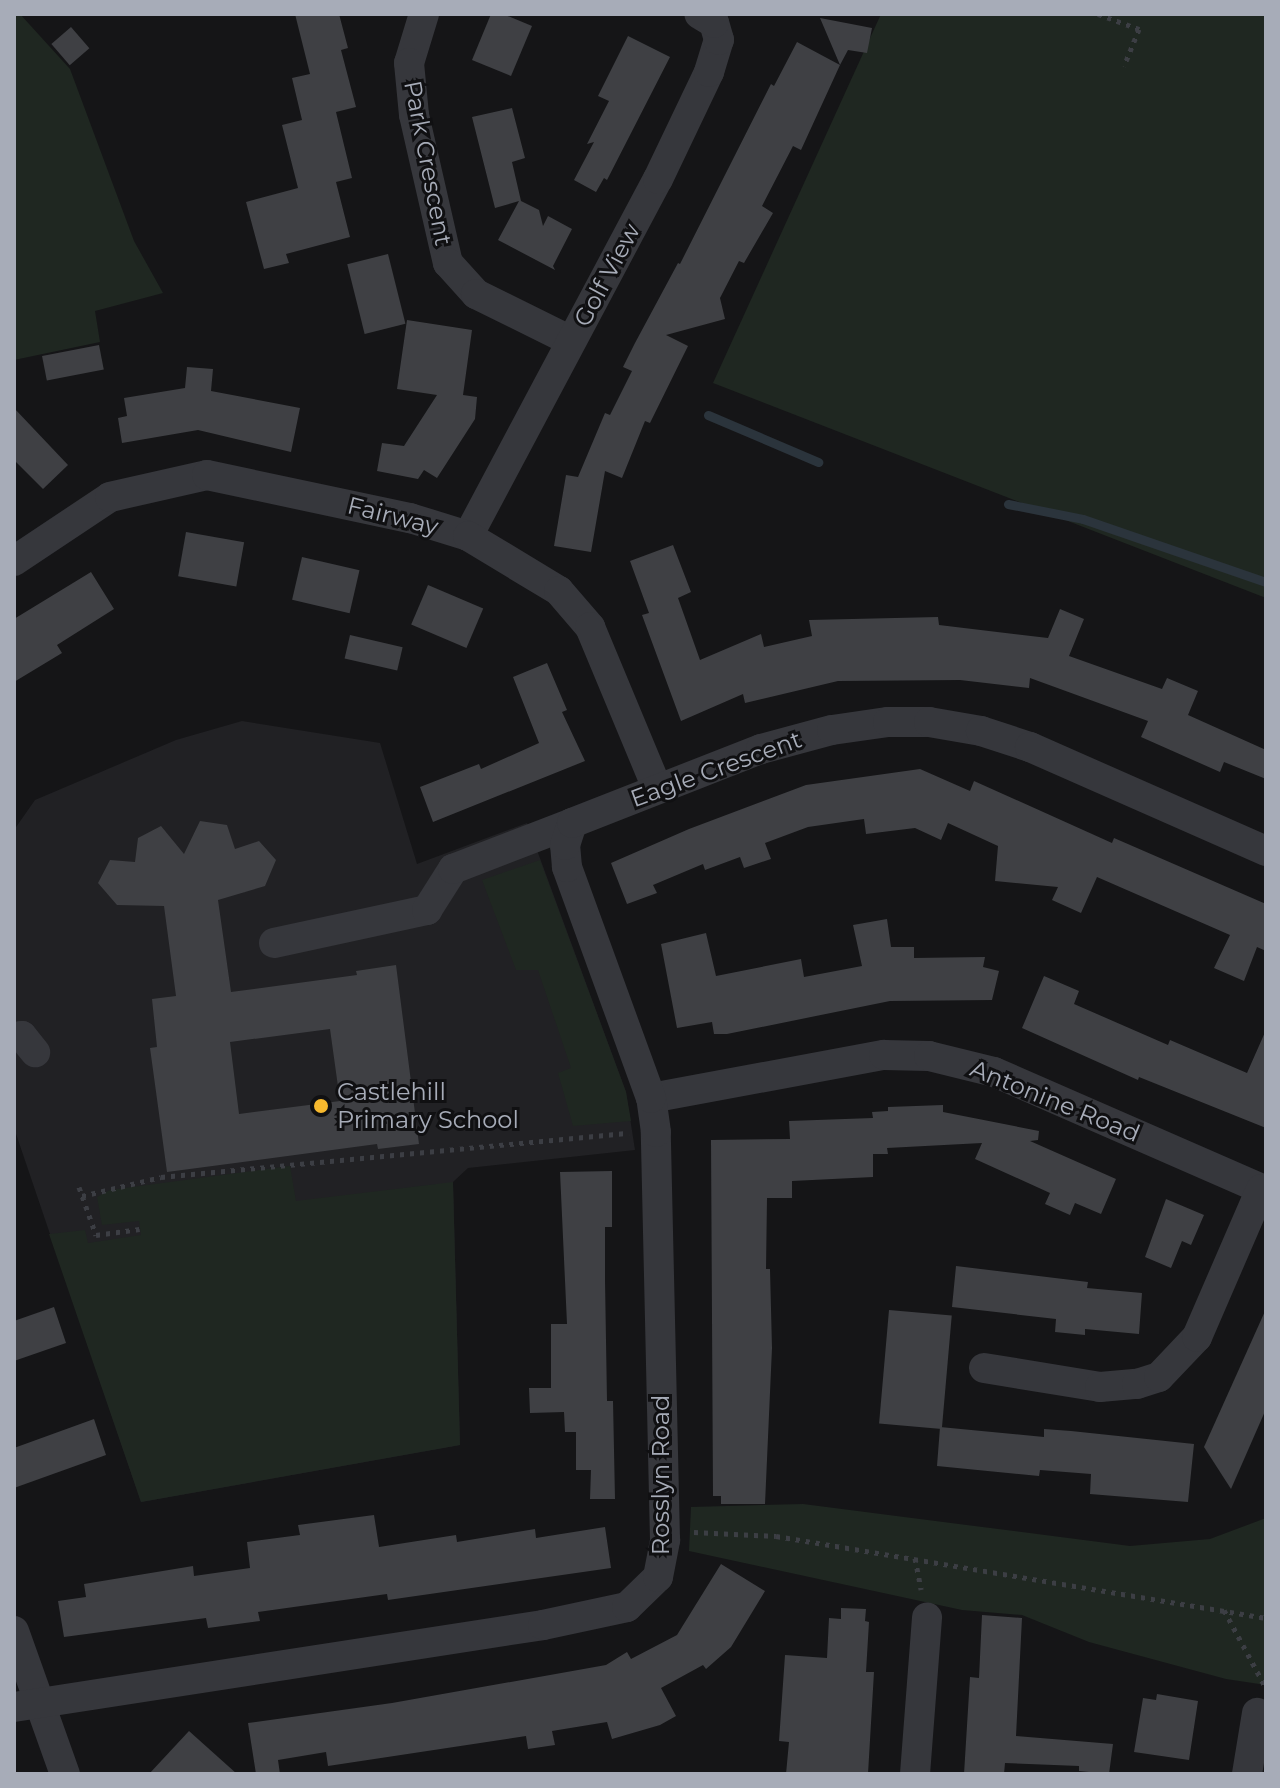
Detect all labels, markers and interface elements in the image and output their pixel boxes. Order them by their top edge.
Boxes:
street label: Park Crescent [398,78,458,248]
street label: Golf View [568,219,646,331]
street label: Fairway [345,491,441,541]
street label: Eagle Crescent [626,725,806,813]
street label: Antonine Road [966,1054,1144,1148]
place label: Castlehill Primary School [337,1078,519,1134]
marker: Castlehill Primary School [312,1097,330,1115]
street label: Rosslyn Road [647,1395,675,1555]

